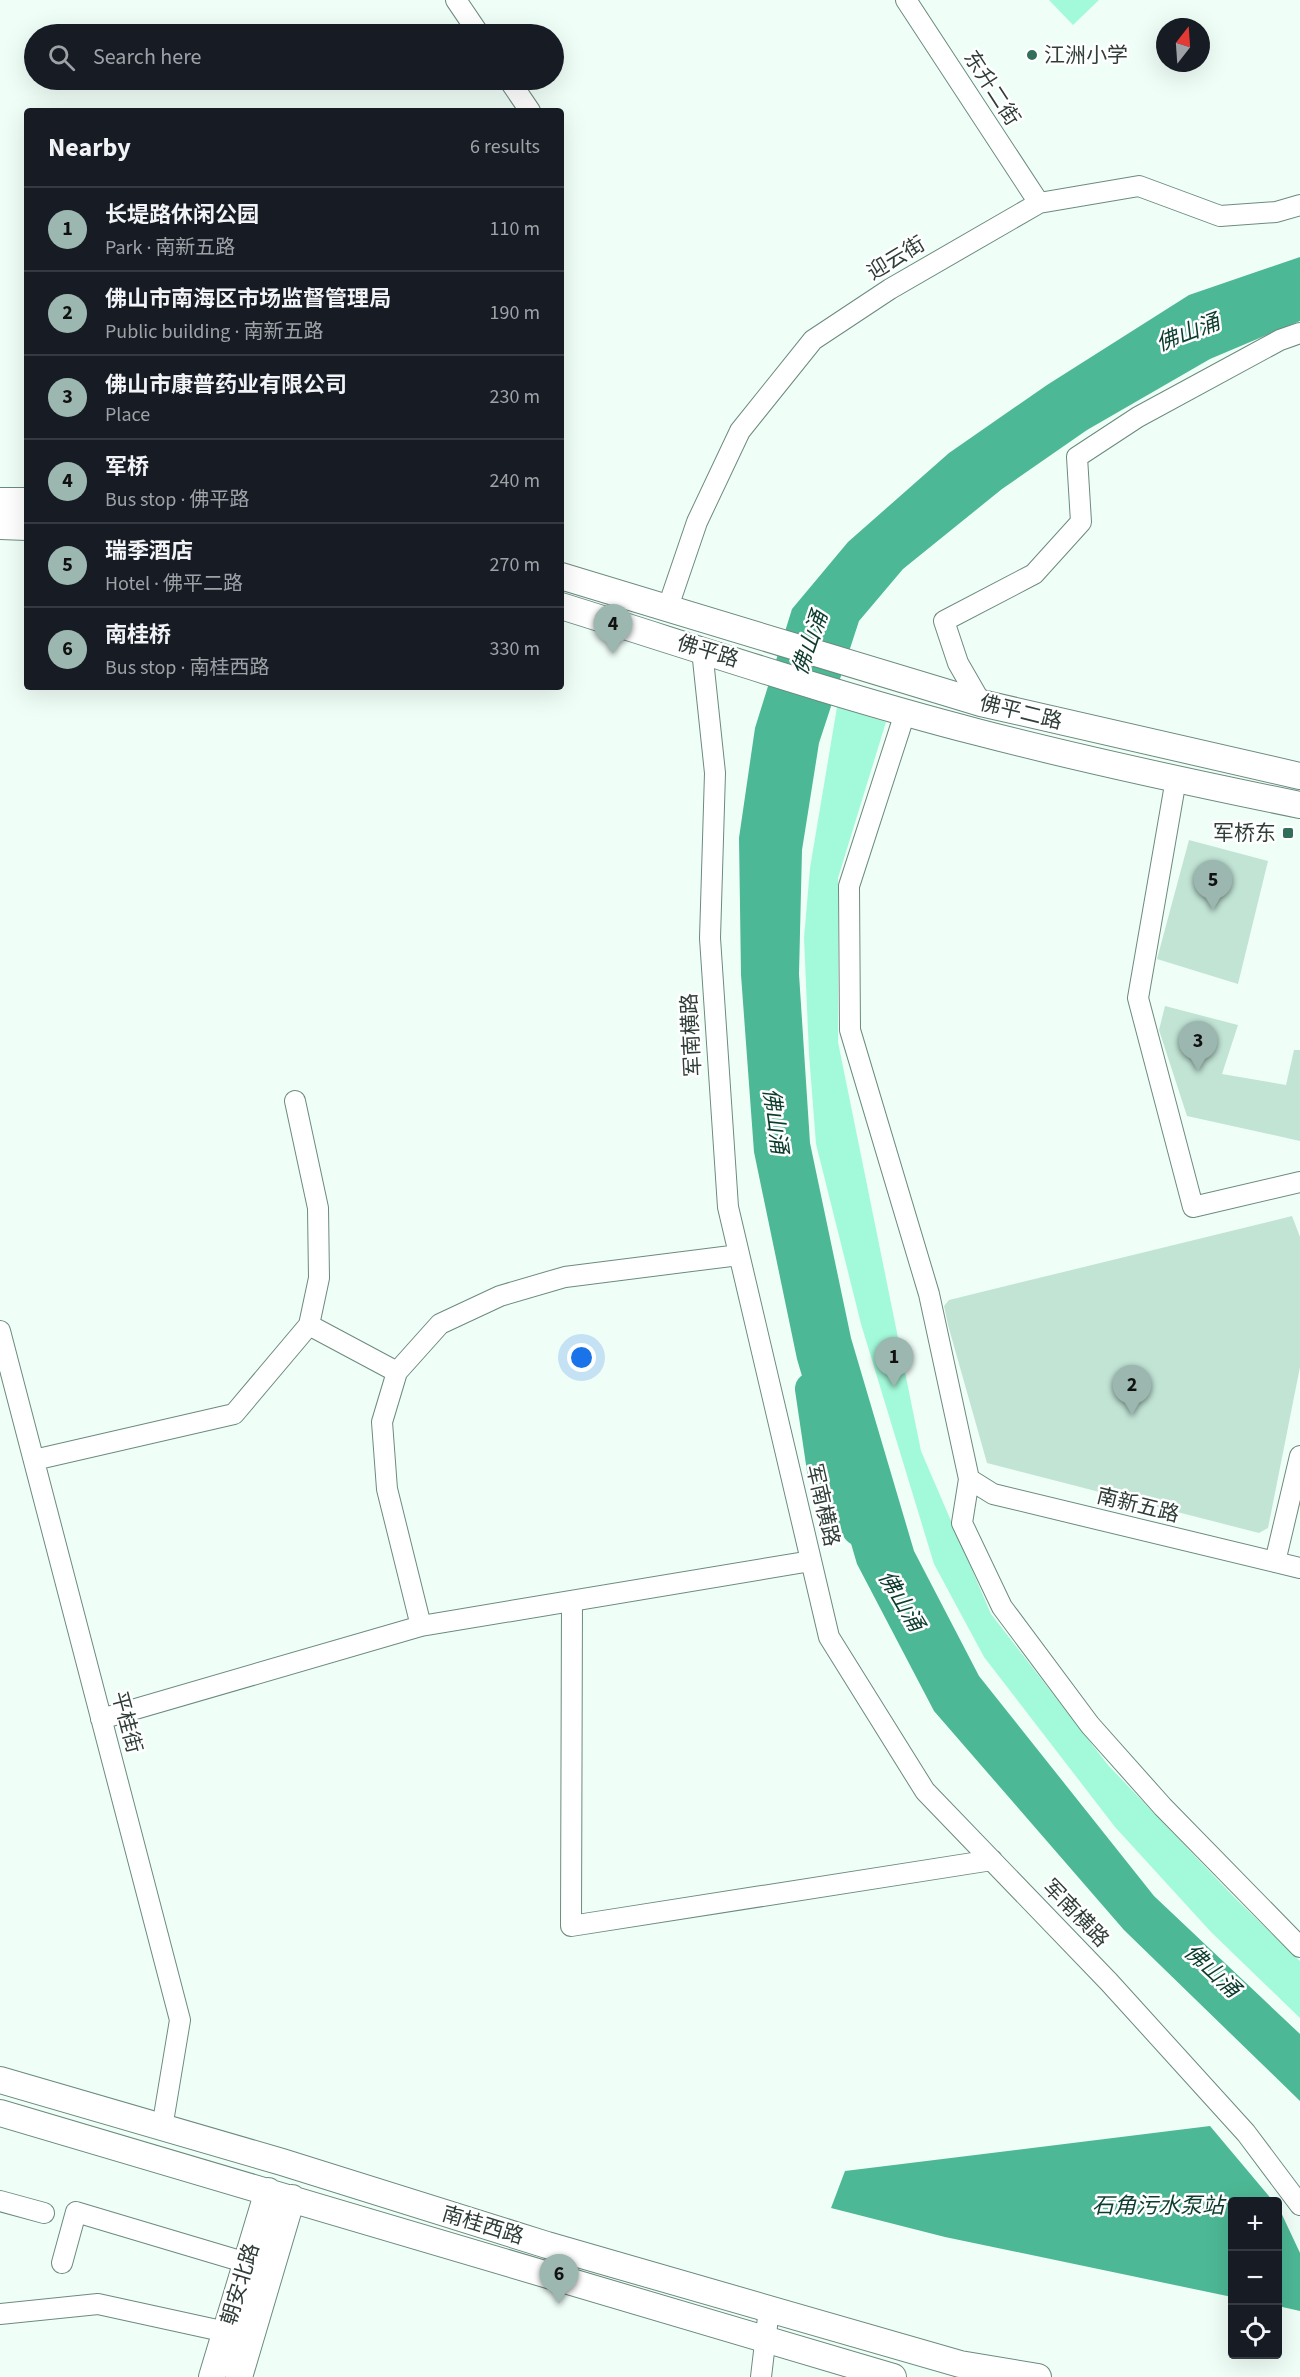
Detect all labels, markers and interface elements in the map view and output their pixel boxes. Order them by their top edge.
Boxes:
north arrow [1156,18,1210,72]
search box [24,24,564,90]
place label: 江洲小学 [1044,40,1128,70]
icon: search [45,41,78,74]
text: Search here [93,41,201,73]
street label: 东升二街 [957,45,1027,131]
marker: 江洲小学 [1025,48,1039,62]
text: Nearby [48,129,131,166]
text: 6 results [470,133,540,161]
text: 长堤路休闲公园 [105,199,259,231]
text: 1 [62,215,73,243]
text: 110 m [490,215,540,243]
street label: 迎云街 [861,229,931,287]
text: Park · 南新五路 [105,234,235,262]
text: 佛山市南海区市场监督管理局 [105,283,391,315]
text: 2 [62,299,73,327]
text: 190 m [490,299,540,327]
water label: 佛山涌 [1151,305,1227,360]
text: Public building · 南新五路 [105,318,323,346]
text: 佛山市康普药业有限公司 [105,369,347,401]
text: 3 [62,383,73,411]
text: 230 m [490,383,540,411]
text: Place [105,401,150,429]
text: 军桥 [105,451,149,483]
text: 4 [62,467,73,495]
text: 240 m [490,467,540,495]
text: Bus stop · 佛平路 [105,486,249,514]
text: 瑞季酒店 [105,535,193,567]
text: 5 [62,551,73,579]
text: 270 m [490,551,540,579]
text: Hotel · 佛平二路 [105,570,243,598]
pin: 4 [594,604,632,654]
water label: 佛山涌 [784,604,837,679]
text: 南桂桥 [105,619,171,651]
street label: 佛平路 [673,627,743,675]
text: 6 [62,635,73,663]
text: 330 m [490,635,540,663]
text: Bus stop · 南桂西路 [105,654,269,682]
street label: 佛平二路 [977,687,1065,737]
place label: 军桥东 [1213,818,1276,848]
marker: 军桥东 [1281,826,1295,840]
pin: 5 [1194,860,1232,910]
street label: 军南横路 [674,992,708,1078]
pin: 3 [1178,1022,1218,1071]
water label: 佛山涌 [755,1086,796,1159]
pin: 1 [874,1338,914,1387]
your location [567,1343,596,1372]
pin: 2 [1112,1366,1152,1415]
street label: 军南横路 [799,1461,847,1549]
street label: 南新五路 [1094,1480,1182,1530]
water label: 佛山涌 [870,1564,933,1640]
street label: 平桂街 [104,1688,150,1756]
street label: 军南横路 [1036,1872,1116,1954]
water label: 佛山涌 [1177,1937,1249,2007]
water label: 石角污水泵站 [1092,2190,1227,2222]
map controls [1228,2197,1282,2359]
button: + [1228,2197,1282,2251]
street label: 南桂西路 [438,2198,528,2252]
street label: 朝安北路 [213,2239,267,2329]
button: − [1228,2251,1282,2305]
pin: 6 [540,2254,578,2304]
button: locate [1228,2305,1282,2359]

